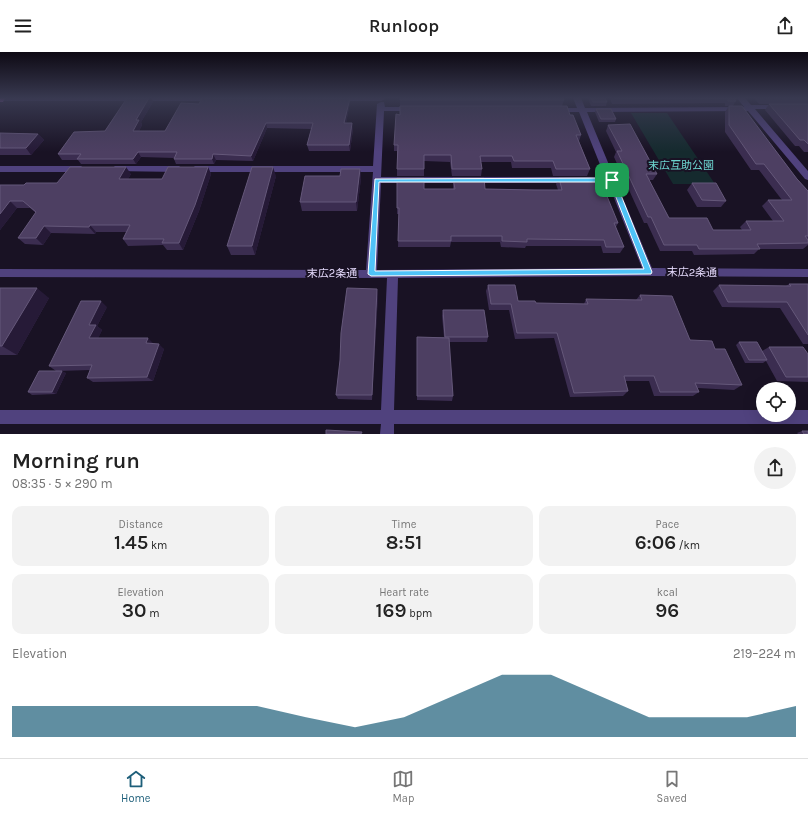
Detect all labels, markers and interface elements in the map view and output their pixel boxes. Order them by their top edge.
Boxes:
icon: menu [12,15,34,37]
text: Runloop [369,15,439,37]
icon: share [774,15,796,37]
park label: 末広互助公園 [648,159,714,172]
pin [595,163,629,197]
icon: arrive [601,169,623,191]
street label: 末広2条通 [667,266,717,279]
street label: 末広2条通 [307,267,357,280]
map controls [756,382,796,422]
button: locate [756,382,796,422]
button: share [754,447,796,489]
text: Morning run [12,448,140,474]
text: 08:35 · 5 × 290 m [12,476,113,491]
text: Distance [118,518,163,531]
text: Time [392,518,416,531]
text: Pace [656,518,679,531]
text: 1.45 [114,531,148,554]
text: 8:51 [386,531,422,554]
text: 6:06 [635,531,676,554]
text: km [148,539,167,552]
text: /km [676,539,700,552]
text: Elevation [117,586,164,599]
text: Heart rate [379,586,429,599]
text: kcal [657,586,678,599]
text: 30 [122,599,147,622]
text: 169 [376,599,407,622]
text: 96 [655,599,679,622]
text: m [147,607,159,620]
text: bpm [407,607,432,620]
text: Elevation [12,646,67,661]
text: 219–224 m [733,646,796,661]
tab: Home [121,768,150,805]
tab: Map [392,768,414,805]
tab: Saved [657,768,687,805]

